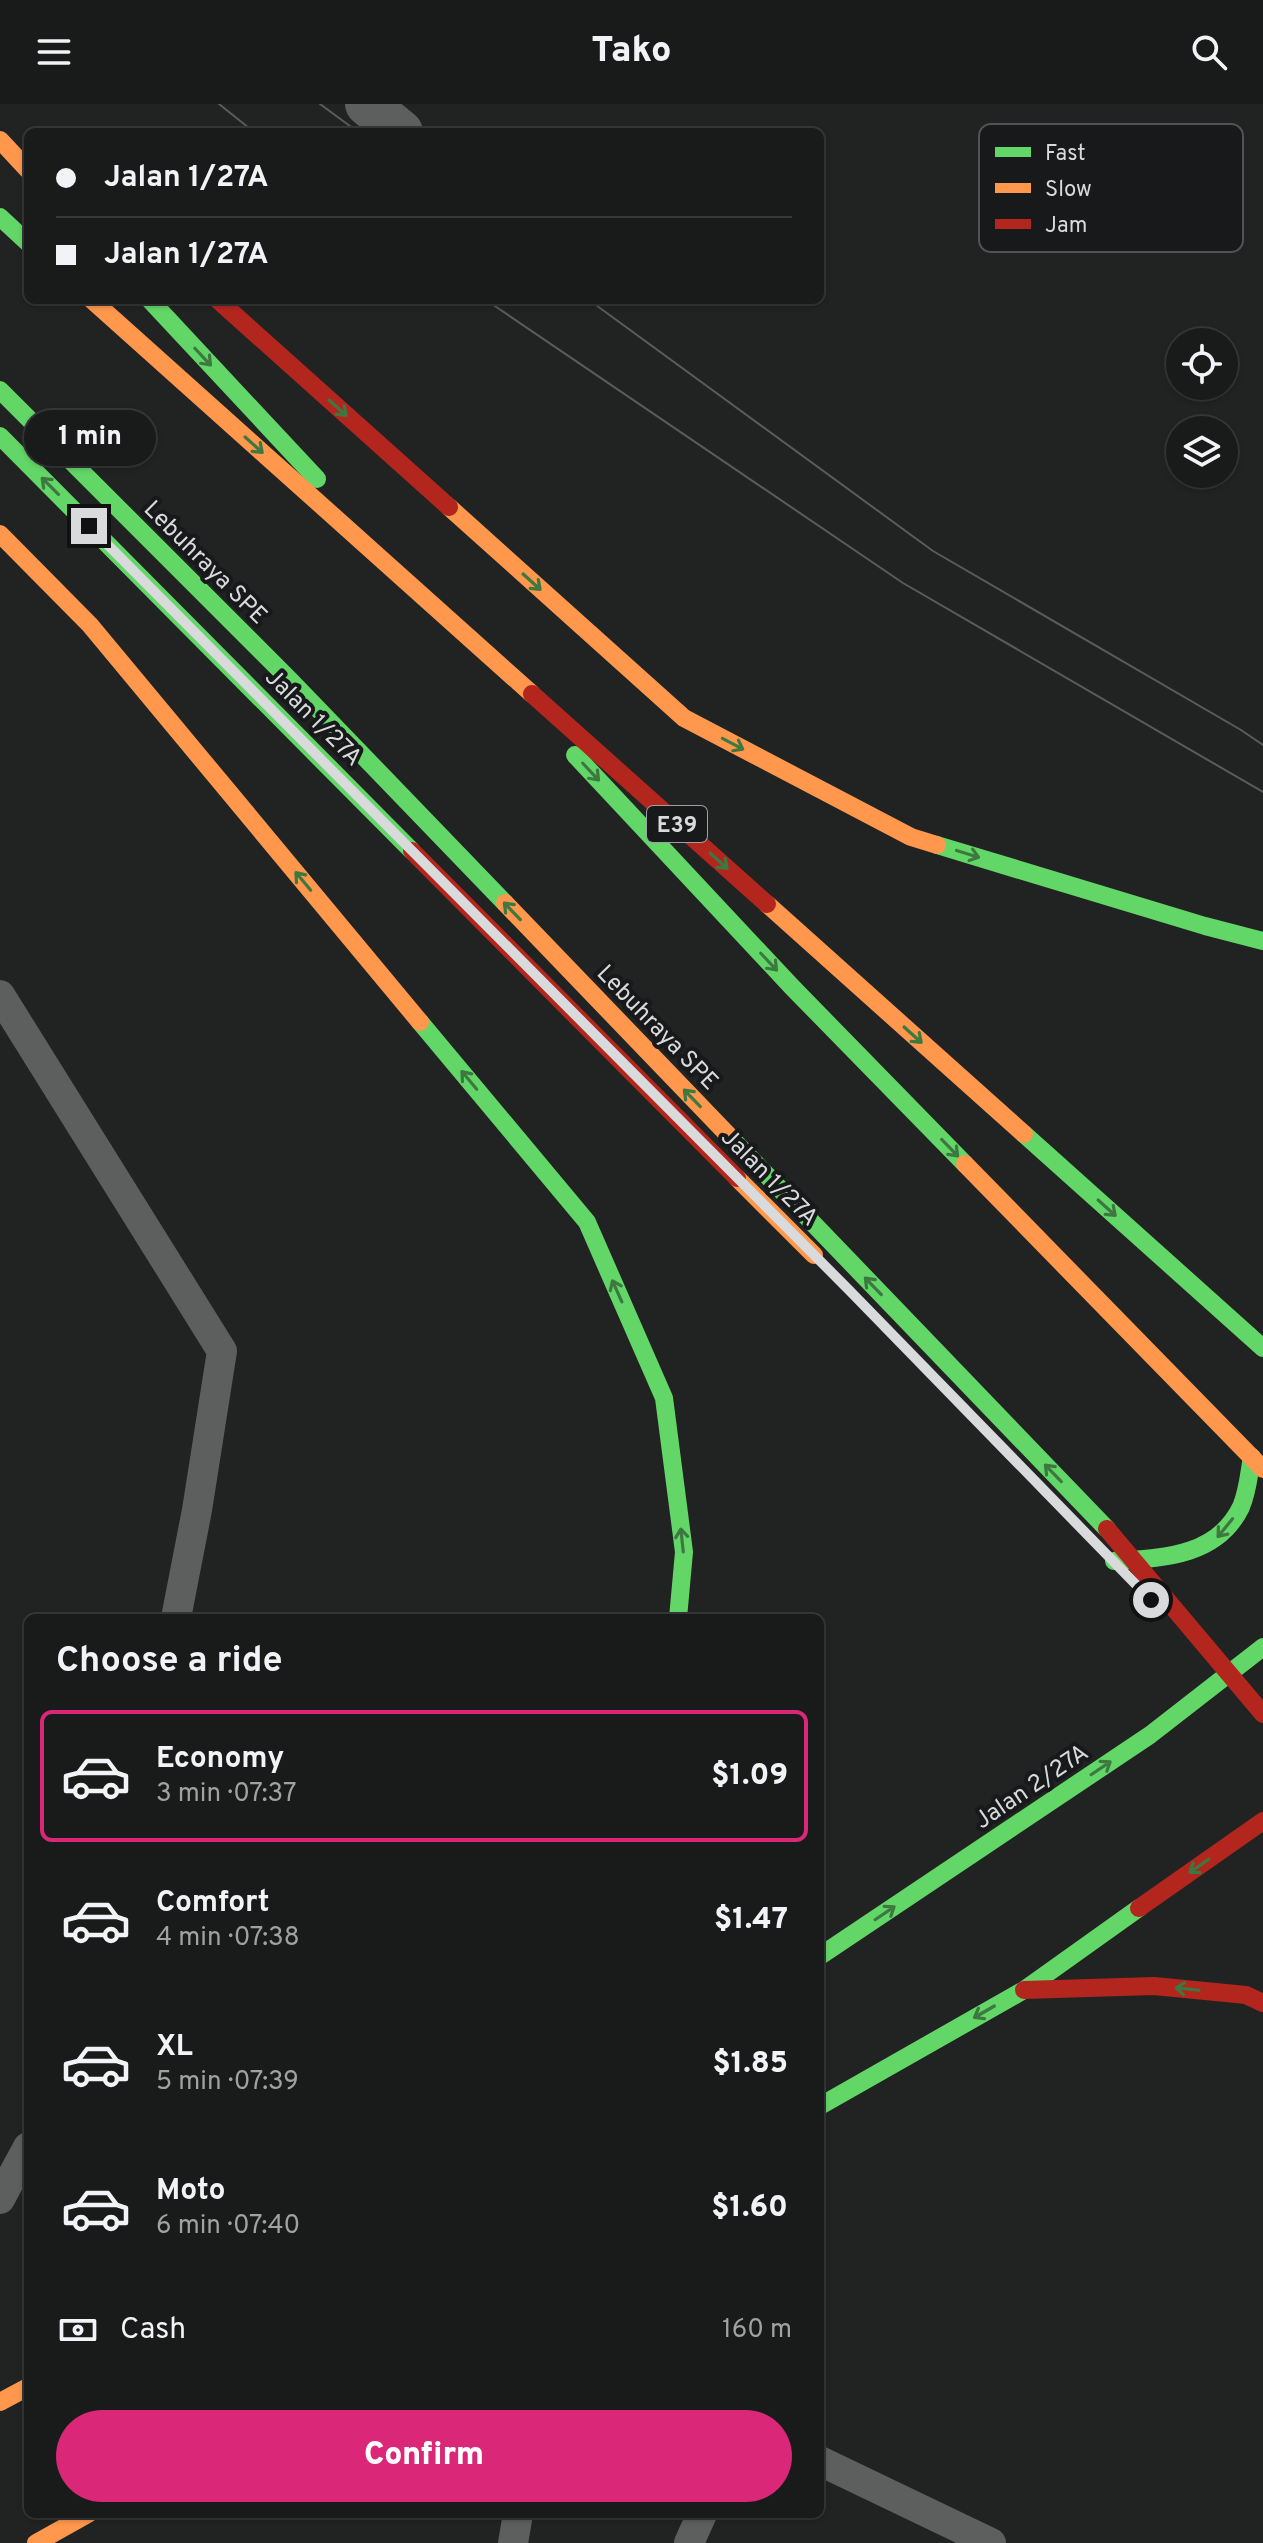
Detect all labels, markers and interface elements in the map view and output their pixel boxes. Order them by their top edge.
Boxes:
text: Tako [591,29,672,75]
icon: menu [32,30,76,74]
icon: search [1187,30,1231,74]
legend [979,124,1243,252]
text: Fast [1045,141,1086,168]
text: Jalan 1/27A [104,160,268,197]
text: Slow [1045,177,1092,204]
text: Jam [1045,213,1088,240]
text: Jalan 1/27A [104,237,268,274]
map controls [1166,328,1238,488]
button: locate [1166,328,1238,400]
one-way arrow [193,347,212,366]
one-way arrow [328,399,348,417]
callout: 1 min [23,410,155,466]
button: layers [1166,416,1238,488]
text: 1 min [58,421,122,454]
one-way arrow [244,436,264,454]
one-way arrow [41,477,60,496]
street label: Lebuhraya SPE [136,495,273,632]
route end [71,508,107,544]
one-way arrow [521,572,542,591]
street label: Jalan 1/27A [258,663,368,773]
one-way arrow [721,737,745,753]
one-way arrow [581,762,600,782]
road number: E39 [647,806,707,842]
one-way arrow [955,847,981,862]
one-way arrow [709,852,729,870]
one-way arrow [294,870,312,891]
one-way arrow [503,902,522,921]
one-way arrow [759,952,778,972]
street label: Lebuhraya SPE [589,959,724,1097]
one-way arrow [902,1025,923,1044]
one-way arrow [460,1071,478,1091]
one-way arrow [683,1088,702,1108]
street label: Jalan 1/27A [714,1123,824,1233]
one-way arrow [940,1138,959,1157]
one-way arrow [1096,1199,1116,1217]
one-way arrow [863,1276,882,1296]
one-way arrow [609,1280,624,1304]
one-way arrow [1044,1464,1063,1483]
one-way arrow [1216,1518,1234,1538]
one-way arrow [674,1527,689,1554]
route start [1133,1582,1169,1618]
text: Choose a ride [56,1639,282,1685]
street label: Jalan 2/27A [969,1739,1095,1837]
icon: car [60,1740,132,1812]
text: Economy [156,1741,284,1778]
text: $1.09 [711,1758,788,1795]
one-way arrow [1089,1760,1111,1776]
text: 3 min · 07:37 [156,1778,297,1811]
one-way arrow [1189,1858,1211,1874]
icon: car [60,1884,132,1956]
text: Comfort [156,1885,269,1922]
text: $1.47 [714,1902,788,1939]
one-way arrow [873,1905,895,1921]
text: 4 min · 07:38 [156,1922,300,1955]
one-way arrow [1174,1981,1201,1996]
one-way arrow [973,2005,997,2020]
icon: car [60,2028,132,2100]
text: XL [156,2029,193,2066]
text: $1.85 [712,2046,788,2083]
text: 5 min · 07:39 [156,2066,299,2099]
icon: car [60,2172,132,2244]
text: Moto [156,2173,226,2210]
text: $1.60 [711,2190,788,2227]
text: 6 min · 07:40 [156,2210,300,2243]
icon: cash [56,2308,100,2352]
text: Cash [120,2312,186,2349]
text: 160 m [722,2314,792,2347]
button: Confirm [56,2410,792,2502]

